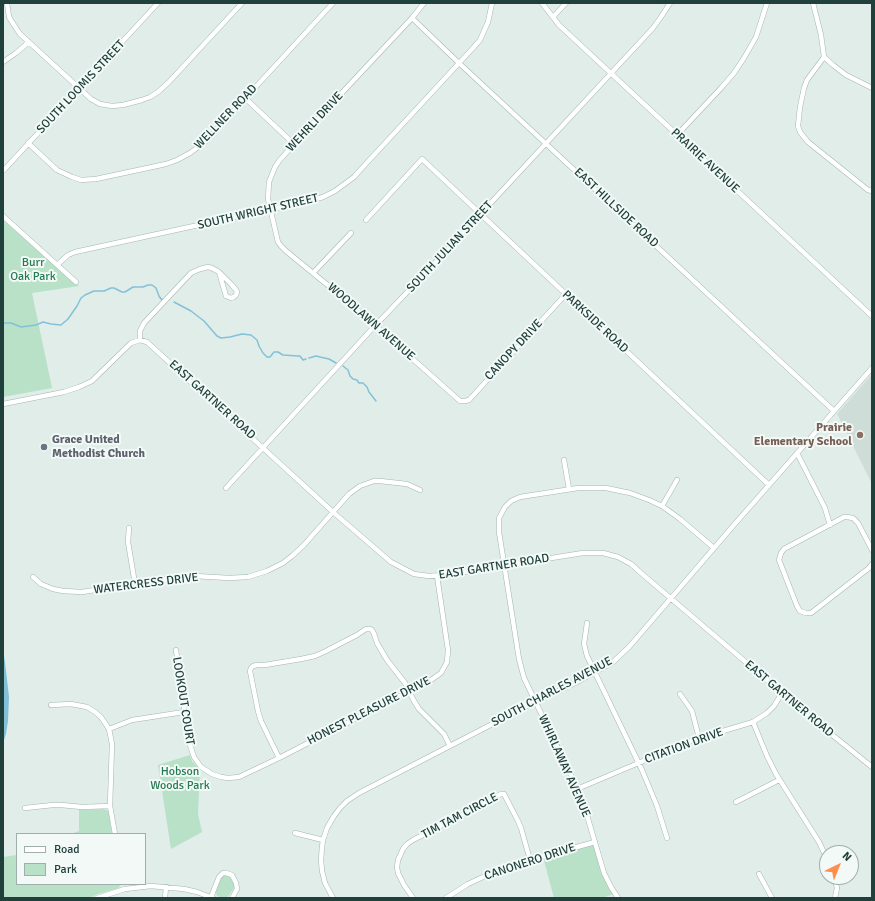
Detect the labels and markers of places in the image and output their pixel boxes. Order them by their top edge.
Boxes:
place label: Prairie Elementary School [754,421,852,449]
marker: Prairie Elementary School [855,430,865,440]
place label: Grace United Methodist Church [52,433,145,461]
marker: Grace United Methodist Church [39,442,49,452]

